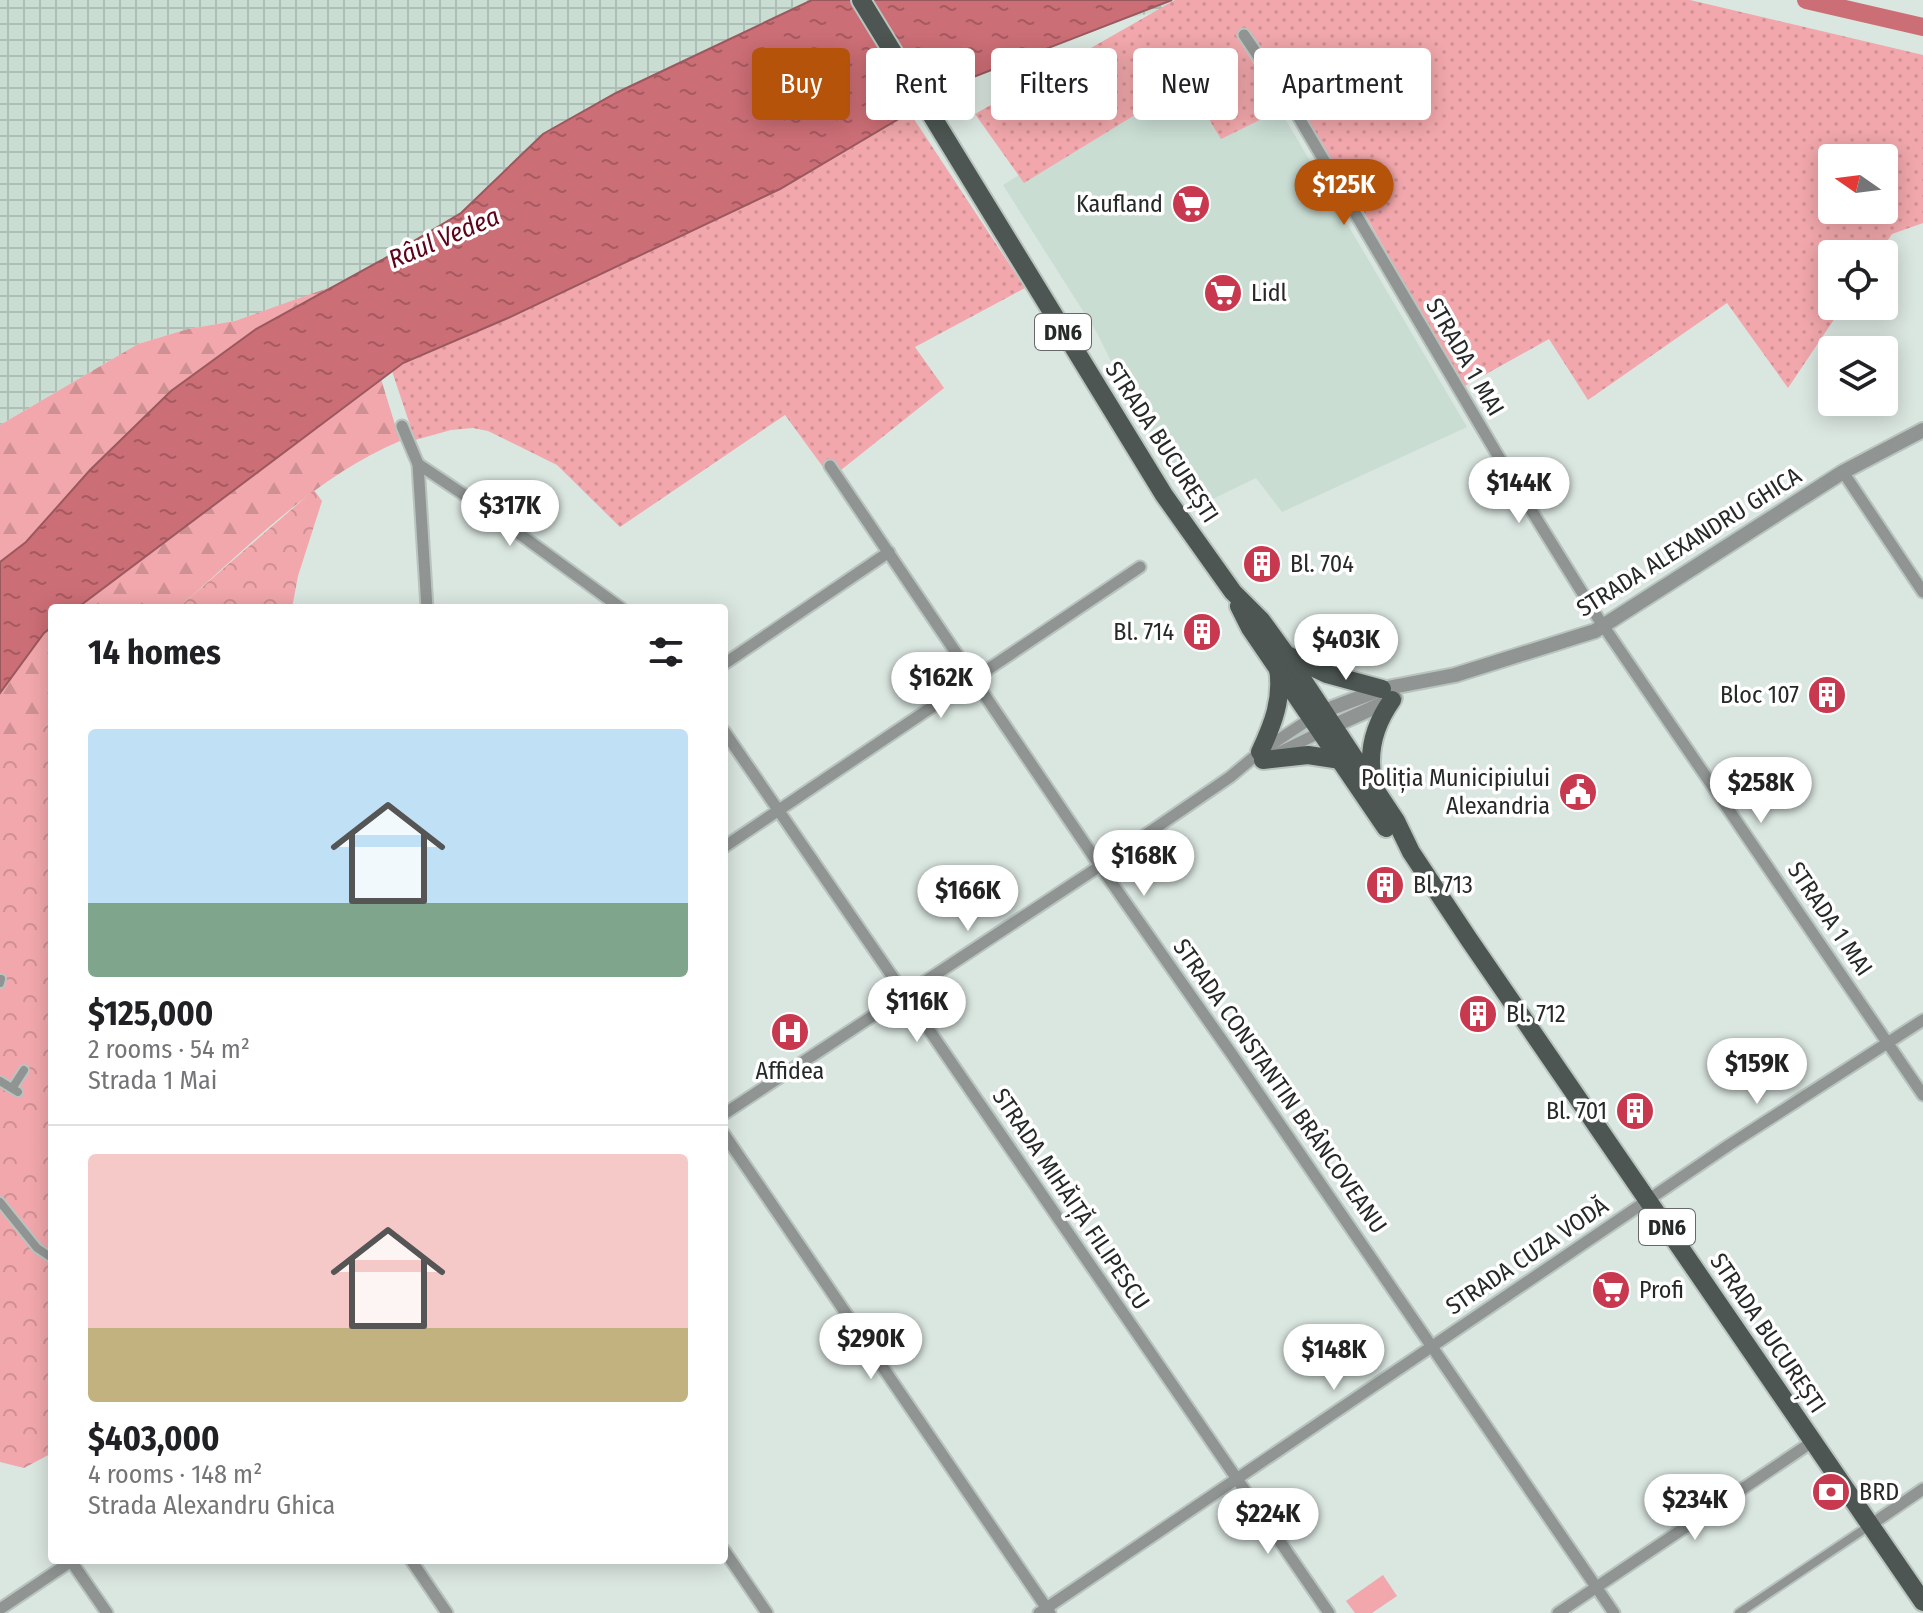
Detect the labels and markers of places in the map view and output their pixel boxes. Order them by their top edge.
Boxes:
pin: $125K [1288,159,1400,227]
supermarket icon: Kaufland [1170,183,1212,225]
place label: Kaufland [1076,190,1163,218]
supermarket icon: Lidl [1202,272,1244,314]
place label: Lidl [1251,279,1287,307]
pin: $144K [1463,457,1575,525]
pin: $317K [454,480,566,548]
building icon: Bl. 704 [1241,543,1283,585]
place label: Bl. 704 [1290,550,1354,578]
building icon: Bl. 714 [1181,611,1223,653]
pin: $403K [1290,614,1402,682]
place label: Bl. 714 [1113,618,1174,646]
pin: $162K [885,652,997,720]
building icon: Bloc 107 [1806,674,1848,716]
place label: Bloc 107 [1720,681,1799,709]
pin: $258K [1705,757,1817,825]
place label: Poliția Municipiului Alexandria [1361,764,1550,820]
public building icon: Poliția Municipiului Alexandria [1557,771,1599,813]
pin: $168K [1088,830,1200,898]
building icon: Bl. 713 [1364,864,1406,906]
pin: $166K [912,865,1024,933]
place label: Bl. 713 [1413,871,1473,899]
pin: $116K [861,976,973,1044]
building icon: Bl. 712 [1457,993,1499,1035]
place label: Bl. 712 [1506,1000,1566,1028]
hospital icon: Affidea [769,1011,811,1053]
pin: $159K [1701,1038,1813,1106]
place label: Affidea [756,1057,824,1085]
building icon: Bl. 701 [1614,1090,1656,1132]
place label: Bl. 701 [1546,1097,1607,1125]
supermarket icon: Profi [1590,1269,1632,1311]
place label: Profi [1639,1276,1684,1304]
pin: $290K [815,1313,927,1381]
pin: $148K [1278,1324,1390,1392]
bank icon: BRD [1810,1471,1852,1513]
pin: $234K [1639,1474,1751,1542]
place label: BRD [1859,1478,1899,1506]
pin: $224K [1212,1488,1324,1556]

